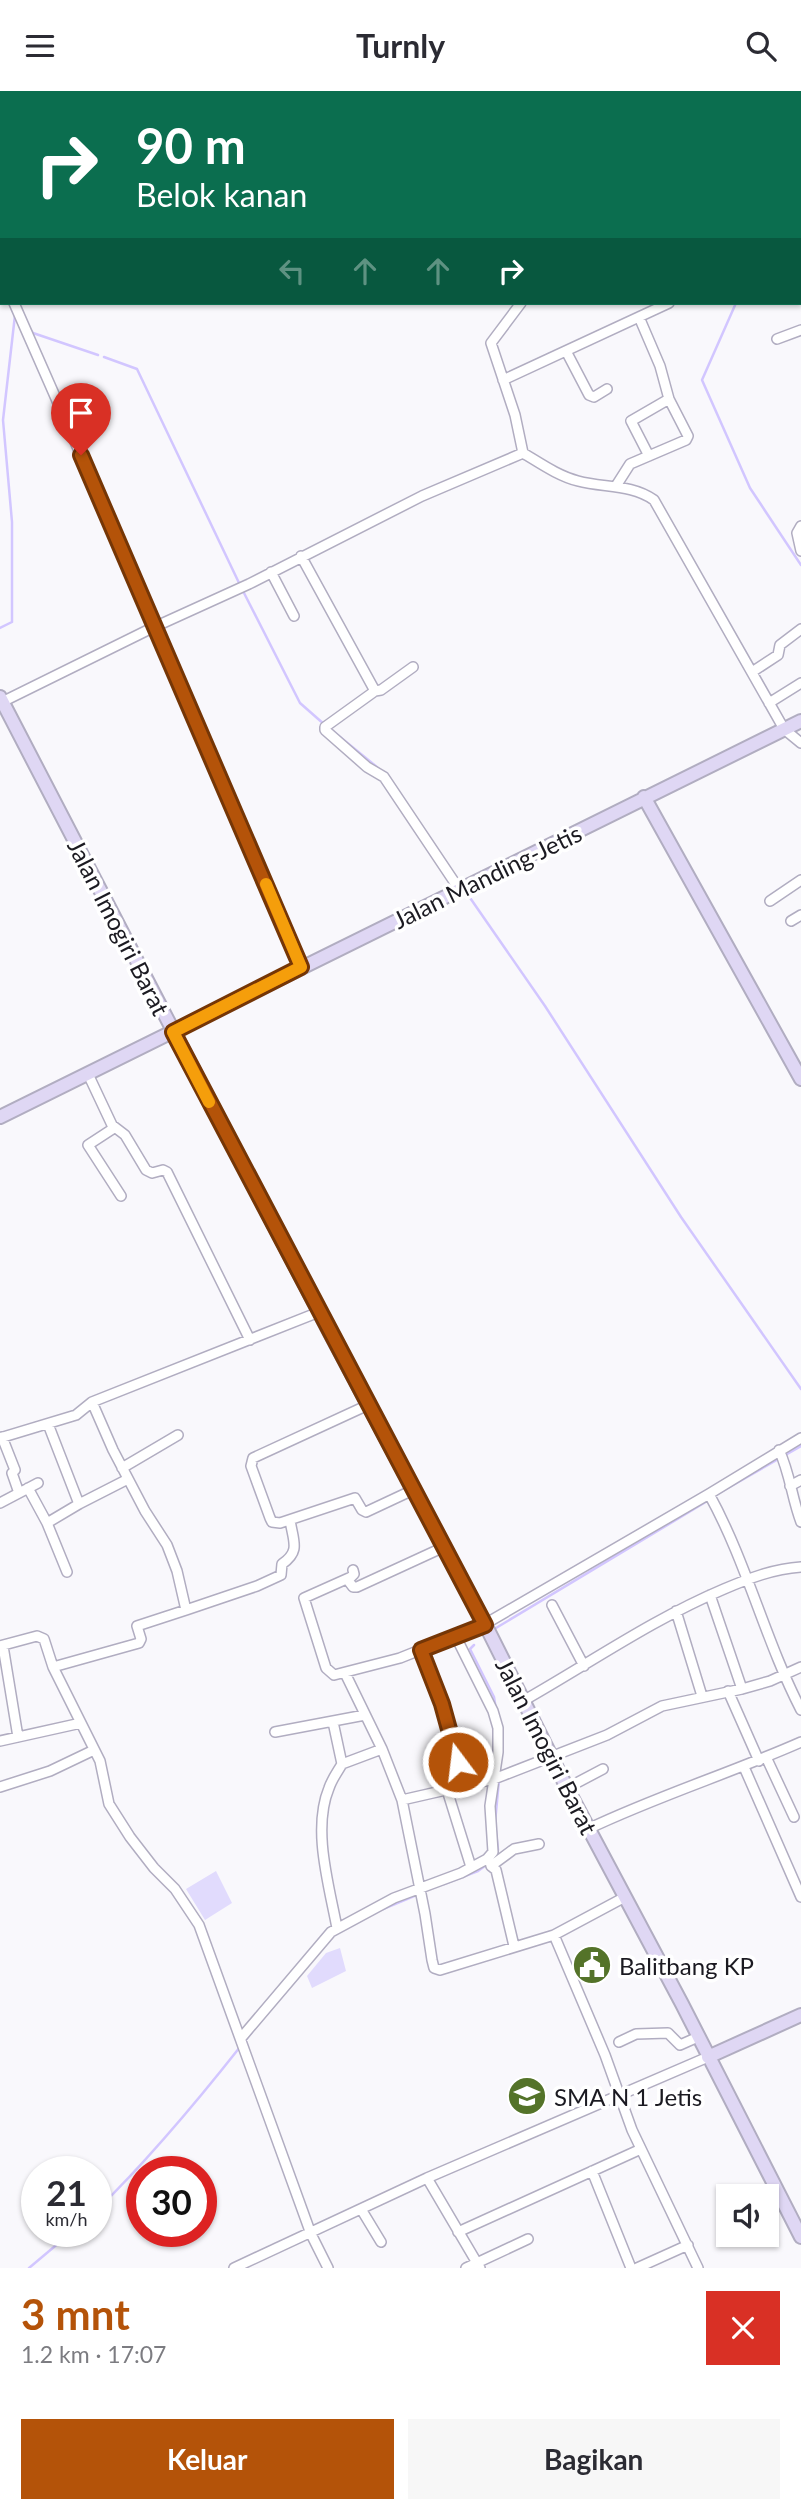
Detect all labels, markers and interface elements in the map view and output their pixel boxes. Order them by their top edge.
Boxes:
text: Turnly [356,26,445,65]
icon: menu [21,27,59,65]
icon: search [742,27,780,65]
text: 90 m [136,116,246,174]
icon: right [21,119,112,210]
text: Belok kanan [136,175,307,214]
icon: left [273,252,311,290]
icon: ahead [346,252,384,290]
icon: ahead [419,252,457,290]
icon: right [492,252,530,290]
pin [51,383,111,455]
icon: arrive [62,394,100,432]
street label: Jalan Manding-Jetis [388,818,586,934]
street label: Jalan Imogiri Barat [62,834,176,1020]
street label: Jalan Imogiri Barat [490,1653,604,1839]
position arrow [421,1725,495,1799]
public building icon: Balitbang KP [571,1944,613,1986]
place label: Balitbang KP [619,1951,754,1980]
school or university icon: SMA N 1 Jetis [506,2075,548,2117]
place label: SMA N 1 Jetis [554,2082,702,2111]
speed limit sign: 30 [126,2156,217,2247]
text: 21 [46,2171,87,2213]
map controls [716,2184,779,2247]
button: sound [716,2184,779,2247]
text: km/h [45,2208,88,2230]
text: 3 mnt [21,2289,130,2339]
button: close [706,2291,780,2365]
text: 1.2 km · 17:07 [21,2340,166,2368]
button: Keluar [21,2419,394,2499]
button: Bagikan [408,2419,780,2499]

